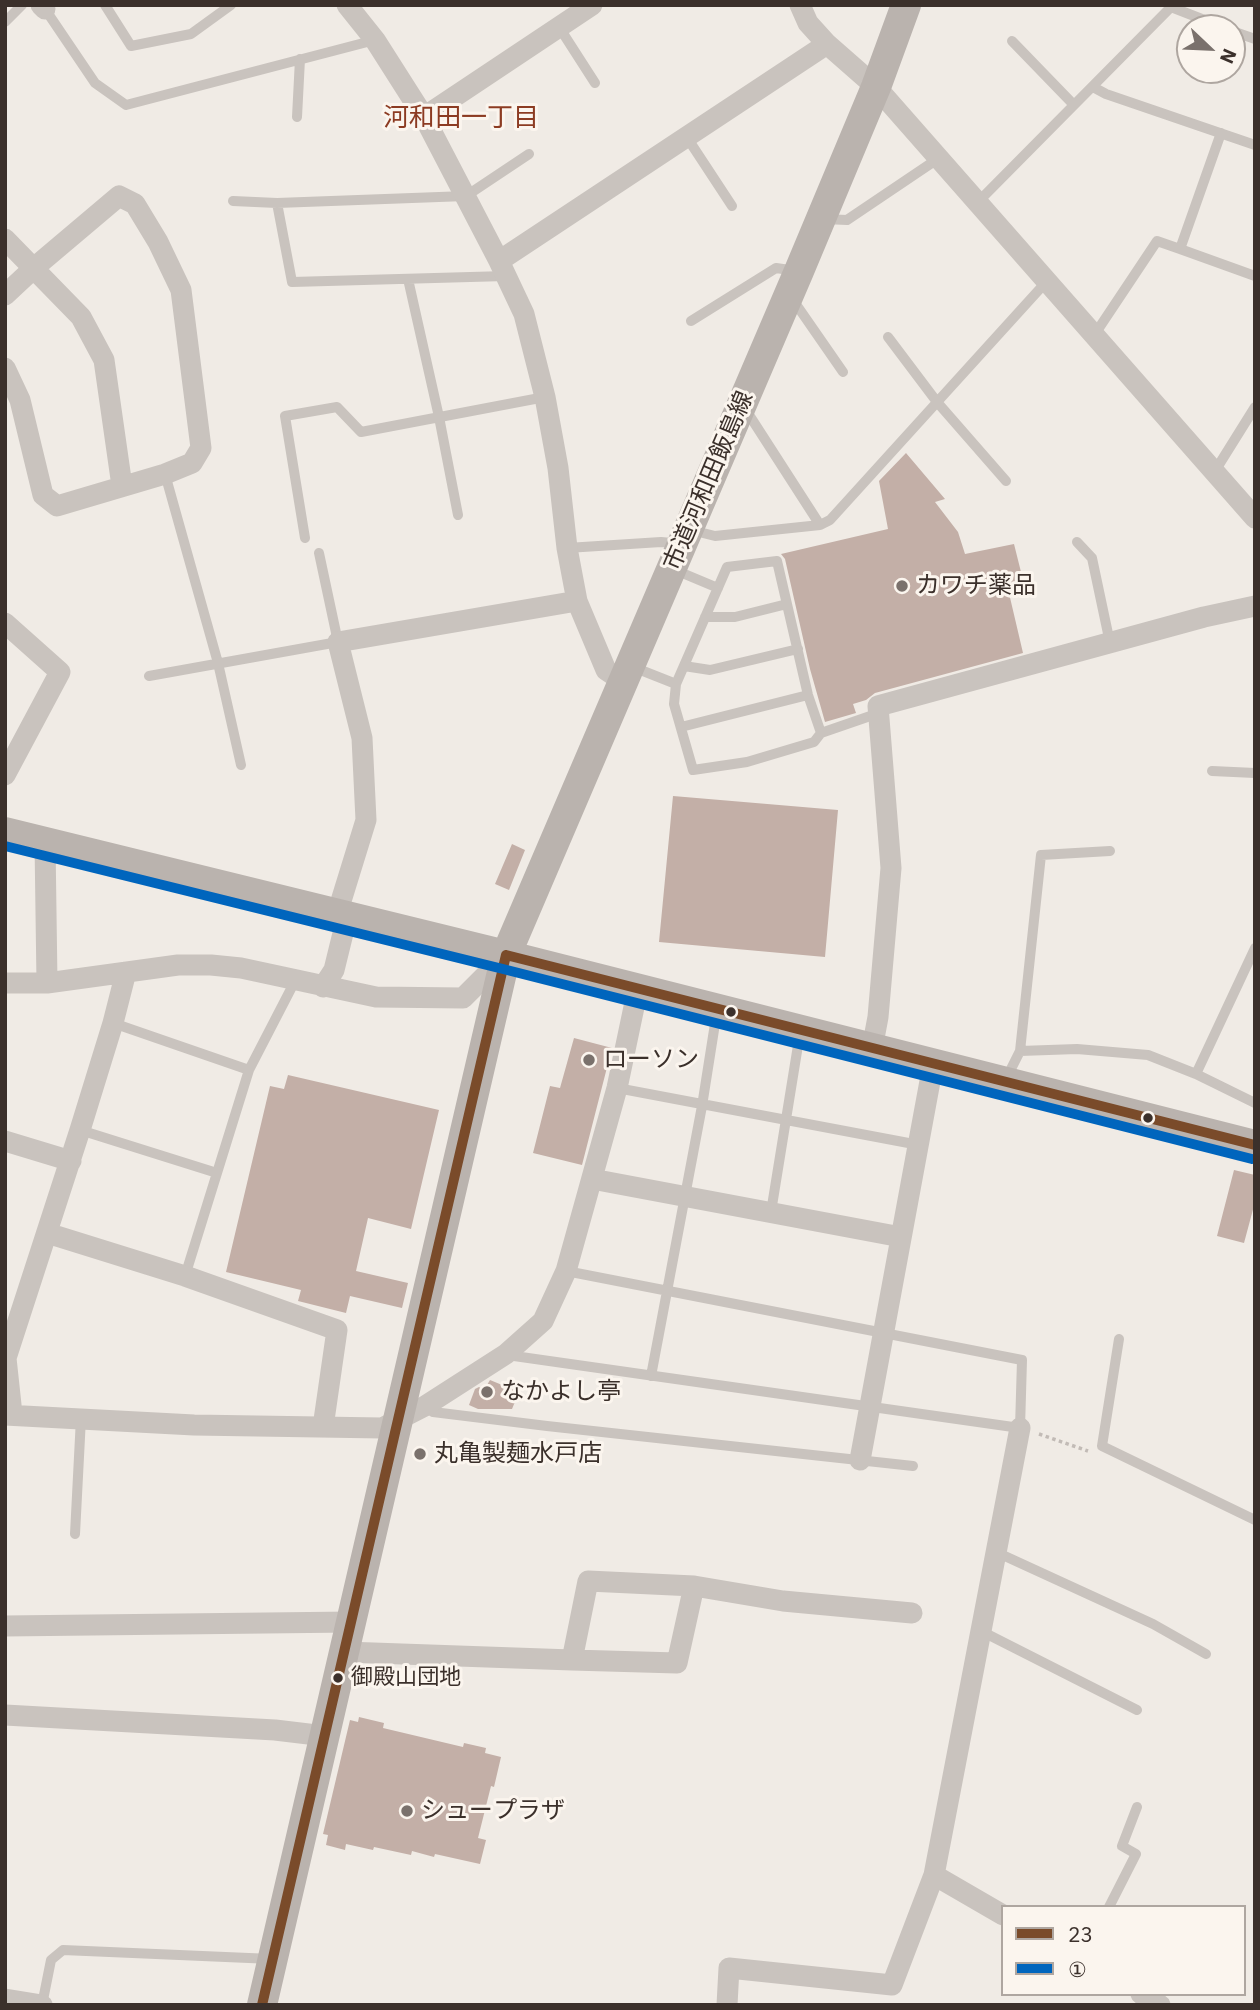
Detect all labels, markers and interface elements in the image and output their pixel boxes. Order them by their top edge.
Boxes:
north arrow [1176,14,1246,84]
text: N [1215,45,1242,67]
district label: 河和田一丁目 [383,102,539,134]
street label: 市道河和田飯島線 [658,387,760,575]
place label: カワチ薬品 [916,572,1036,600]
marker: カワチ薬品 [894,578,910,594]
unlabelled marker [724,1005,738,1019]
place label: ローソン [603,1046,699,1074]
marker: ローソン [581,1052,597,1068]
unlabelled marker [1141,1111,1155,1125]
place label: なかよし亭 [501,1378,621,1406]
marker: なかよし亭 [479,1384,495,1400]
place label: 丸亀製麺水戸店 [434,1440,602,1468]
marker: 丸亀製麺水戸店 [412,1446,428,1462]
place label: 御殿山団地 [351,1665,461,1691]
marker: 御殿山団地 [331,1671,345,1685]
place label: シュープラザ [421,1797,565,1825]
marker: シュープラザ [399,1803,415,1819]
legend [1001,1905,1246,1996]
text: 23 [1068,1920,1093,1948]
text: ① [1068,1955,1087,1983]

